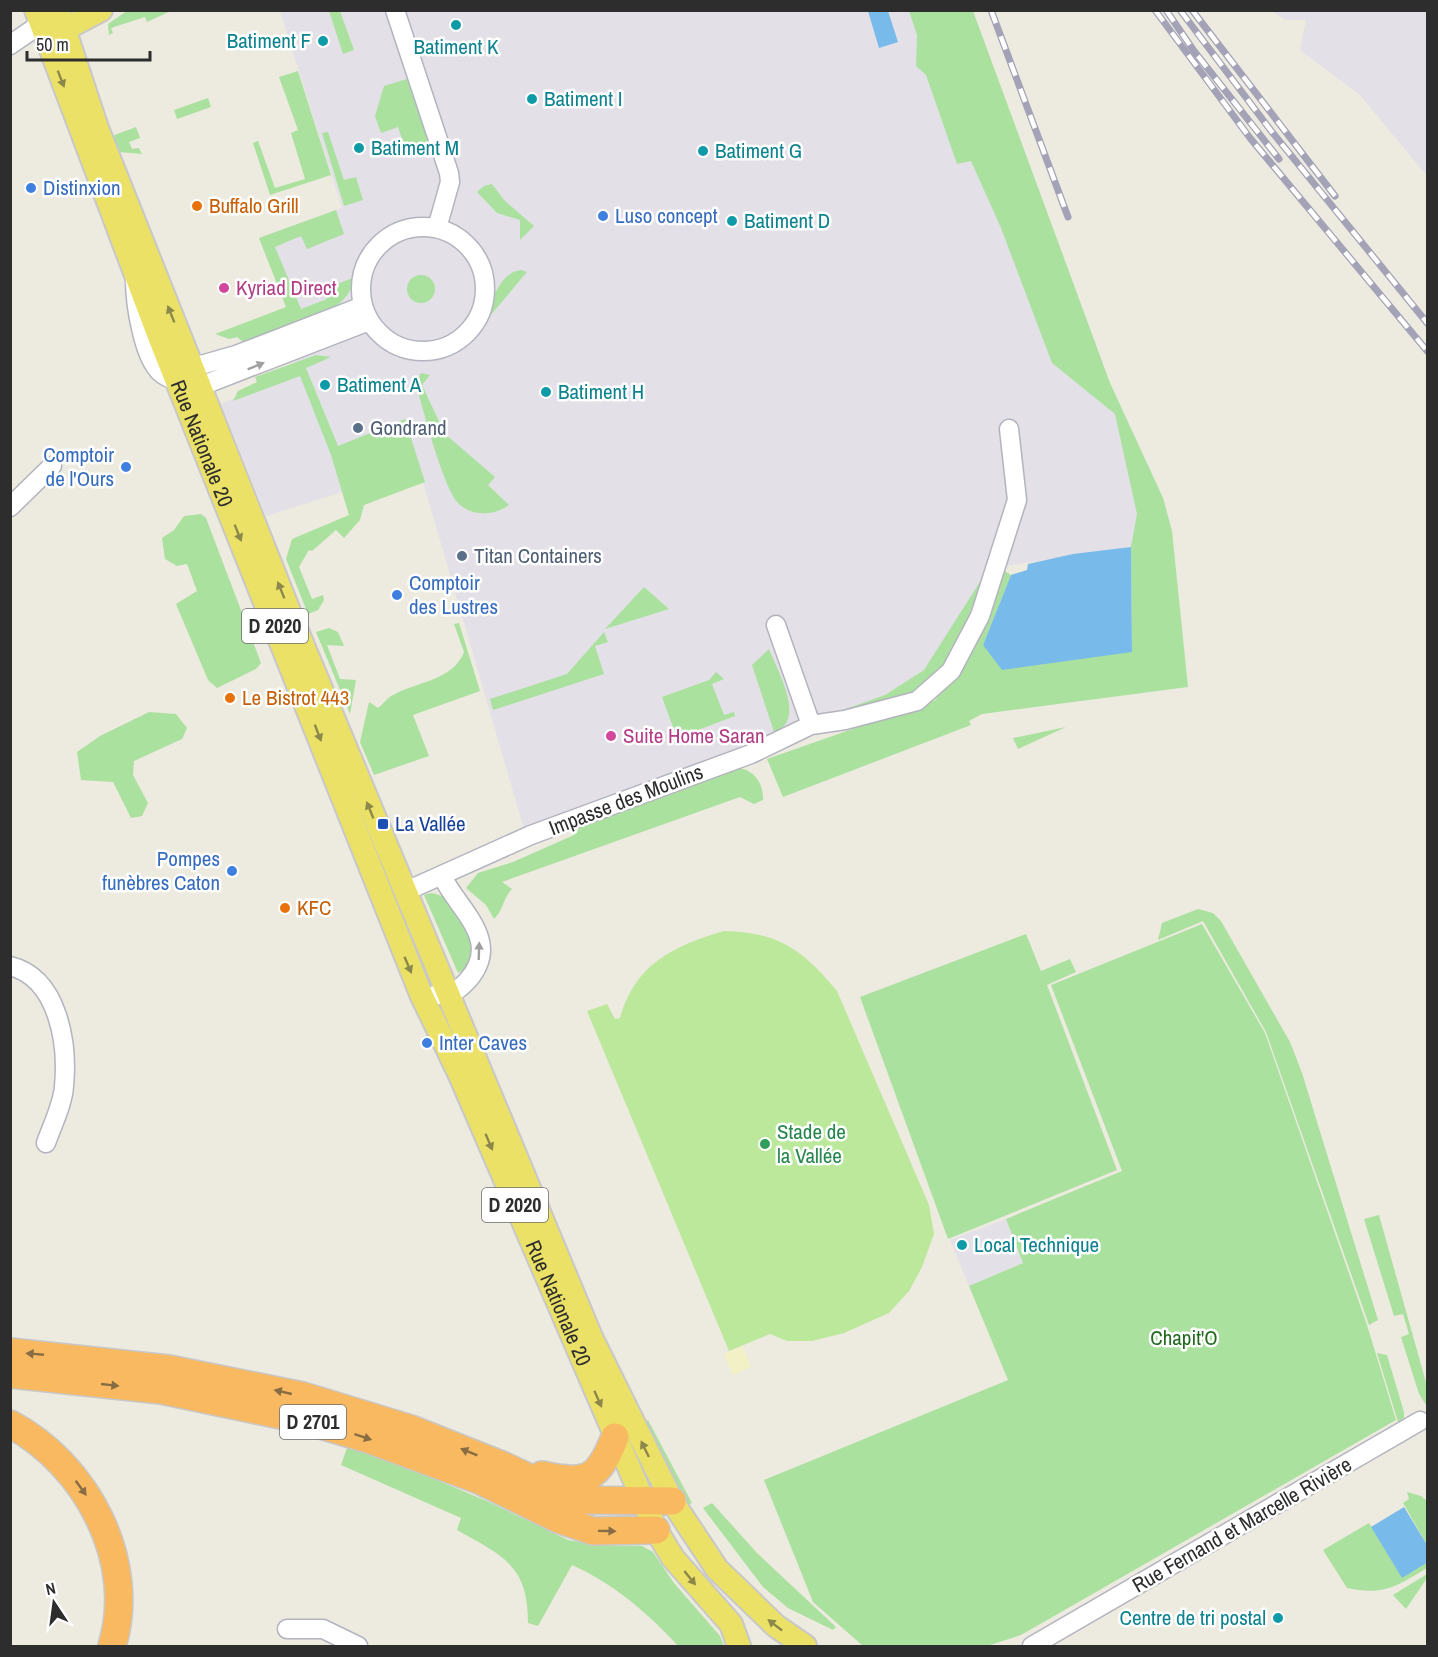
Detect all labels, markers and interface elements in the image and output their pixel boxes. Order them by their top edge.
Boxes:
marker: Batiment K [449,18,463,32]
scale bar [27,24,150,62]
place label: Batiment F [227,26,311,55]
text: 50 m [36,32,69,57]
place label: Batiment K [413,32,499,61]
marker: Batiment F [316,34,330,48]
one-way arrow [57,70,66,88]
place label: Batiment I [544,84,623,113]
marker: Batiment I [525,92,539,106]
place label: Batiment M [371,133,459,162]
place label: Batiment G [715,136,802,165]
marker: Batiment M [352,141,366,155]
marker: Batiment G [696,144,710,158]
place label: Distinxion [43,173,121,202]
marker: Distinxion [24,181,38,195]
place label: Buffalo Grill [209,191,299,220]
marker: Buffalo Grill [190,199,204,213]
place label: Luso concept [615,201,718,230]
place label: Batiment D [744,206,830,235]
marker: Luso concept [596,209,610,223]
marker: Batiment D [725,214,739,228]
place label: Kyriad Direct [236,273,337,302]
marker: Kyriad Direct [217,281,231,295]
one-way arrow [166,304,176,322]
one-way arrow [247,361,265,370]
place label: Batiment A [337,370,422,399]
street label: Rue Nationale 20 [164,376,240,511]
place label: Batiment H [558,377,644,406]
marker: Batiment A [318,378,332,392]
marker: Batiment H [539,385,553,399]
place label: Gondrand [370,413,447,442]
marker: Gondrand [351,421,365,435]
place label: Comptoir de l'Ours [43,440,114,493]
marker: Comptoir de l'Ours [119,460,133,474]
one-way arrow [234,524,243,542]
place label: Titan Containers [474,541,602,570]
marker: Titan Containers [455,549,469,563]
place label: Comptoir des Lustres [409,568,498,621]
one-way arrow [276,581,285,599]
marker: Comptoir des Lustres [390,588,404,602]
road number: D 2020 [242,609,308,643]
place label: Le Bistrot 443 [242,683,349,712]
marker: Le Bistrot 443 [223,691,237,705]
place label: Suite Home Saran [623,721,765,750]
one-way arrow [313,725,323,743]
marker: Suite Home Saran [604,729,618,743]
street label: Impasse des Moulins [545,757,707,842]
one-way arrow [365,800,375,818]
place label: La Vallée [395,809,466,838]
marker: La Vallée [376,817,390,831]
place label: Pompes funèbres Caton [102,844,220,897]
marker: Pompes funèbres Caton [225,864,239,878]
place label: KFC [297,893,331,922]
marker: KFC [278,901,292,915]
one-way arrow [474,942,484,961]
one-way arrow [404,956,413,974]
place label: Inter Caves [439,1028,527,1057]
marker: Inter Caves [420,1036,434,1050]
place label: Stade de la Vallée [777,1117,846,1170]
one-way arrow [484,1134,494,1152]
marker: Stade de la Vallée [758,1137,772,1151]
road number: D 2020 [482,1188,548,1222]
place label: Local Technique [974,1230,1099,1259]
street label: Rue Nationale 20 [519,1236,599,1370]
marker: Local Technique [955,1238,969,1252]
park label: Chapit'O [1150,1323,1218,1352]
one-way arrow [25,1349,44,1359]
one-way arrow [101,1380,120,1390]
one-way arrow [274,1387,293,1396]
one-way arrow [594,1390,604,1408]
road number: D 2701 [280,1405,346,1439]
one-way arrow [354,1433,372,1442]
one-way arrow [641,1440,650,1457]
one-way arrow [459,1447,477,1457]
street label: Rue Fernand et Marcelle Rivière [1127,1450,1357,1599]
one-way arrow [75,1480,87,1496]
one-way arrow [597,1526,616,1536]
one-way arrow [683,1571,695,1586]
north arrow [24,1573,84,1633]
text: N [44,1577,58,1600]
place label: Centre de tri postal [1120,1603,1266,1632]
marker: Centre de tri postal [1271,1611,1285,1625]
one-way arrow [768,1620,783,1632]

